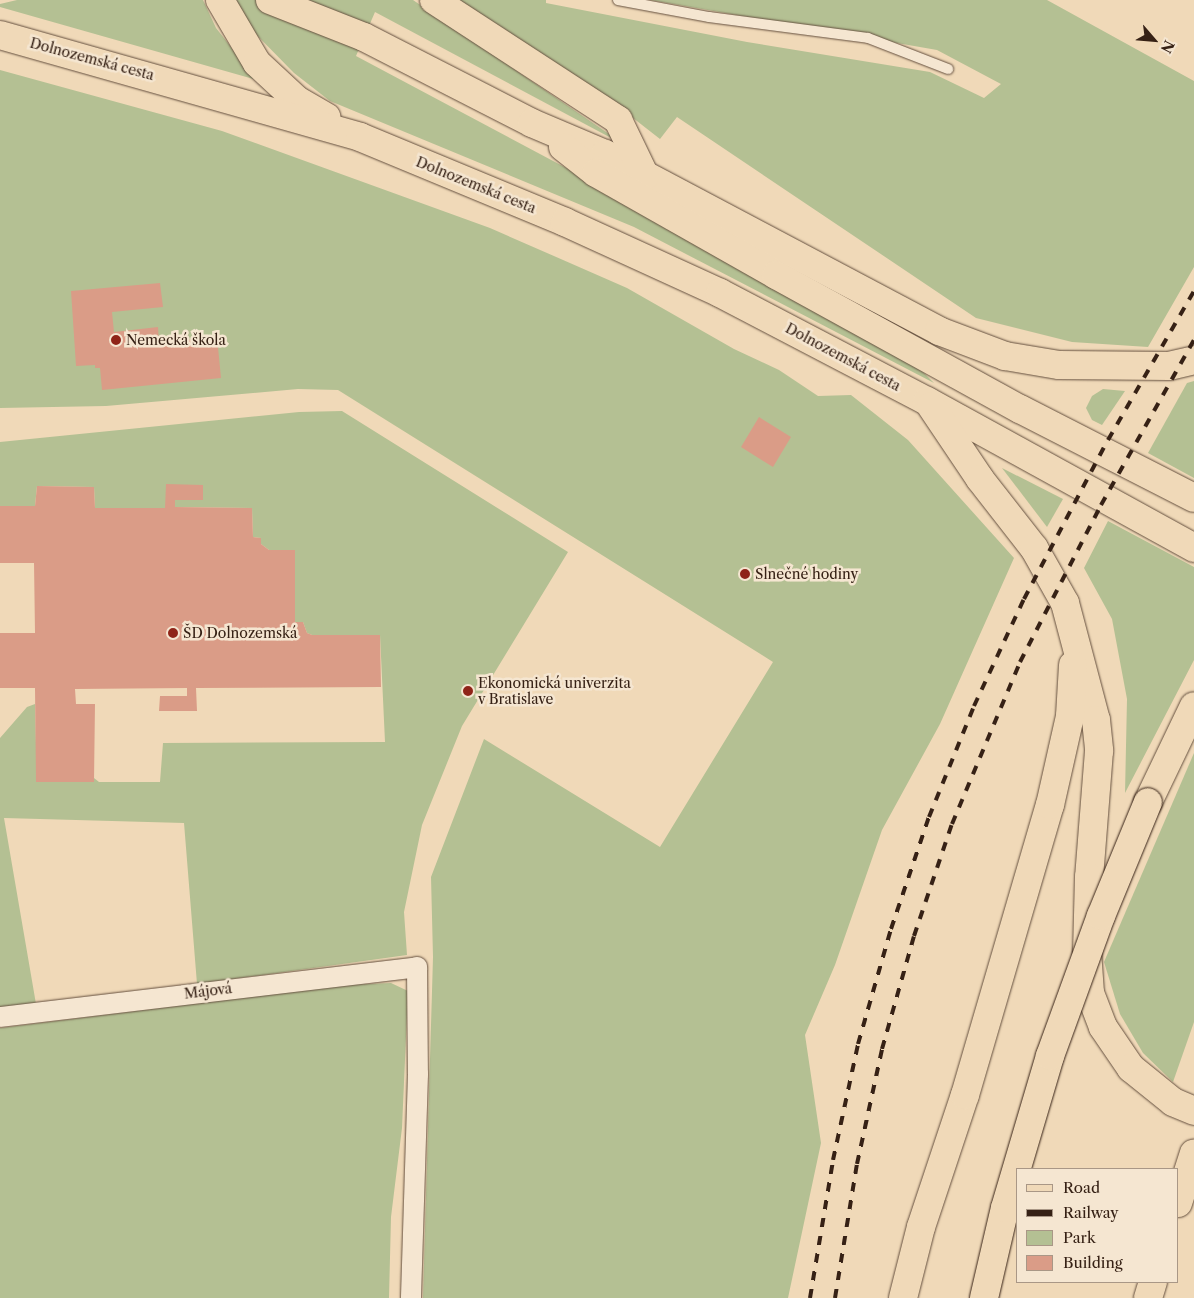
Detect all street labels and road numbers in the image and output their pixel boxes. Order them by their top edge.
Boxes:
street label: Dolnozemská cesta [28,34,156,84]
street label: Dolnozemská cesta [413,153,539,217]
street label: Dolnozemská cesta [783,320,903,394]
street label: Májová [183,980,233,1002]

